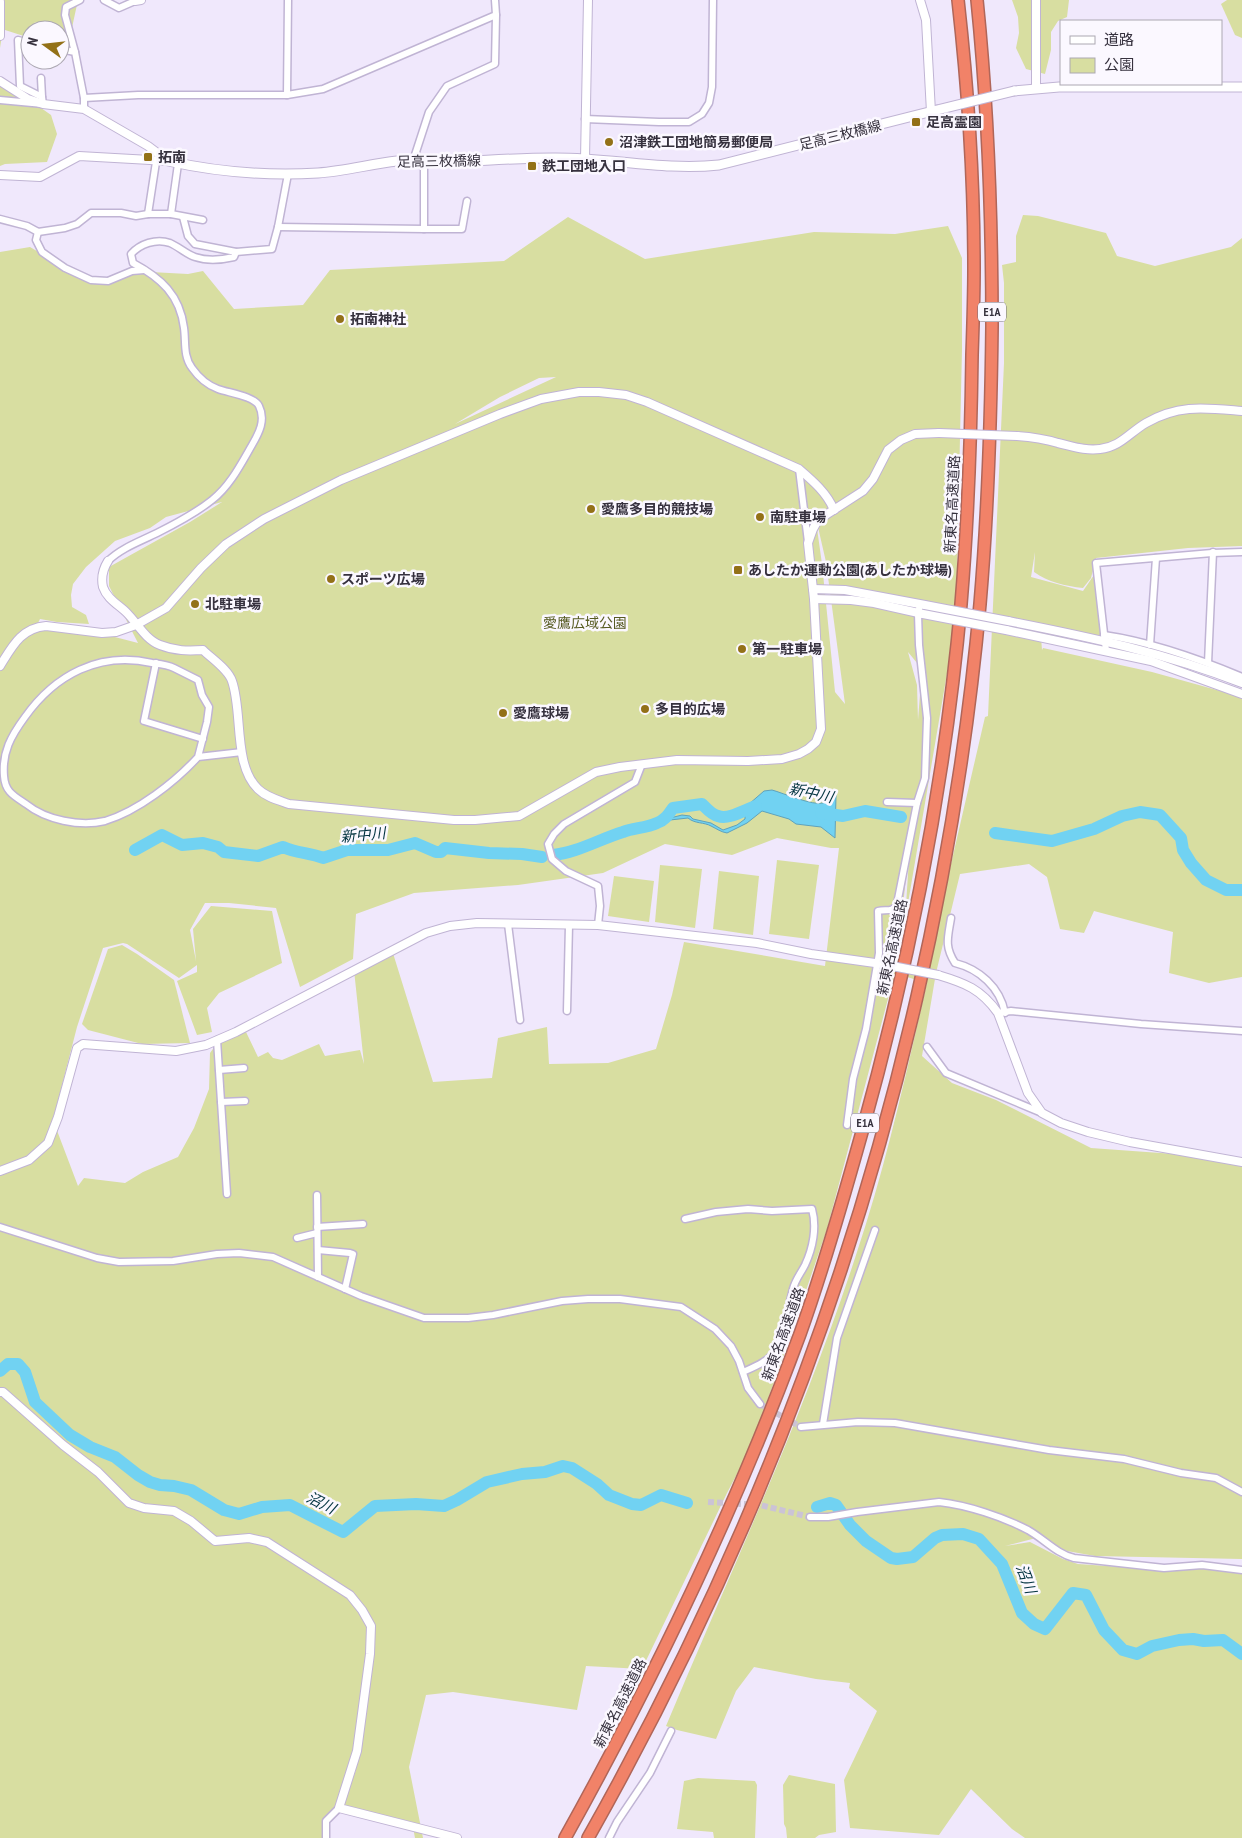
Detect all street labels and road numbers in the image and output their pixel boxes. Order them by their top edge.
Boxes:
street label: 足高三枚橋線 [797,116,883,154]
street label: 足高三枚橋線 [397,151,481,171]
road number: E1A [978,302,1006,322]
street label: 新東名高速道路 [940,455,964,553]
street label: 新東名高速道路 [873,897,911,997]
road number: E1A [851,1114,879,1132]
street label: 新東名高速道路 [758,1285,808,1383]
street label: 新東名高速道路 [590,1655,650,1751]

